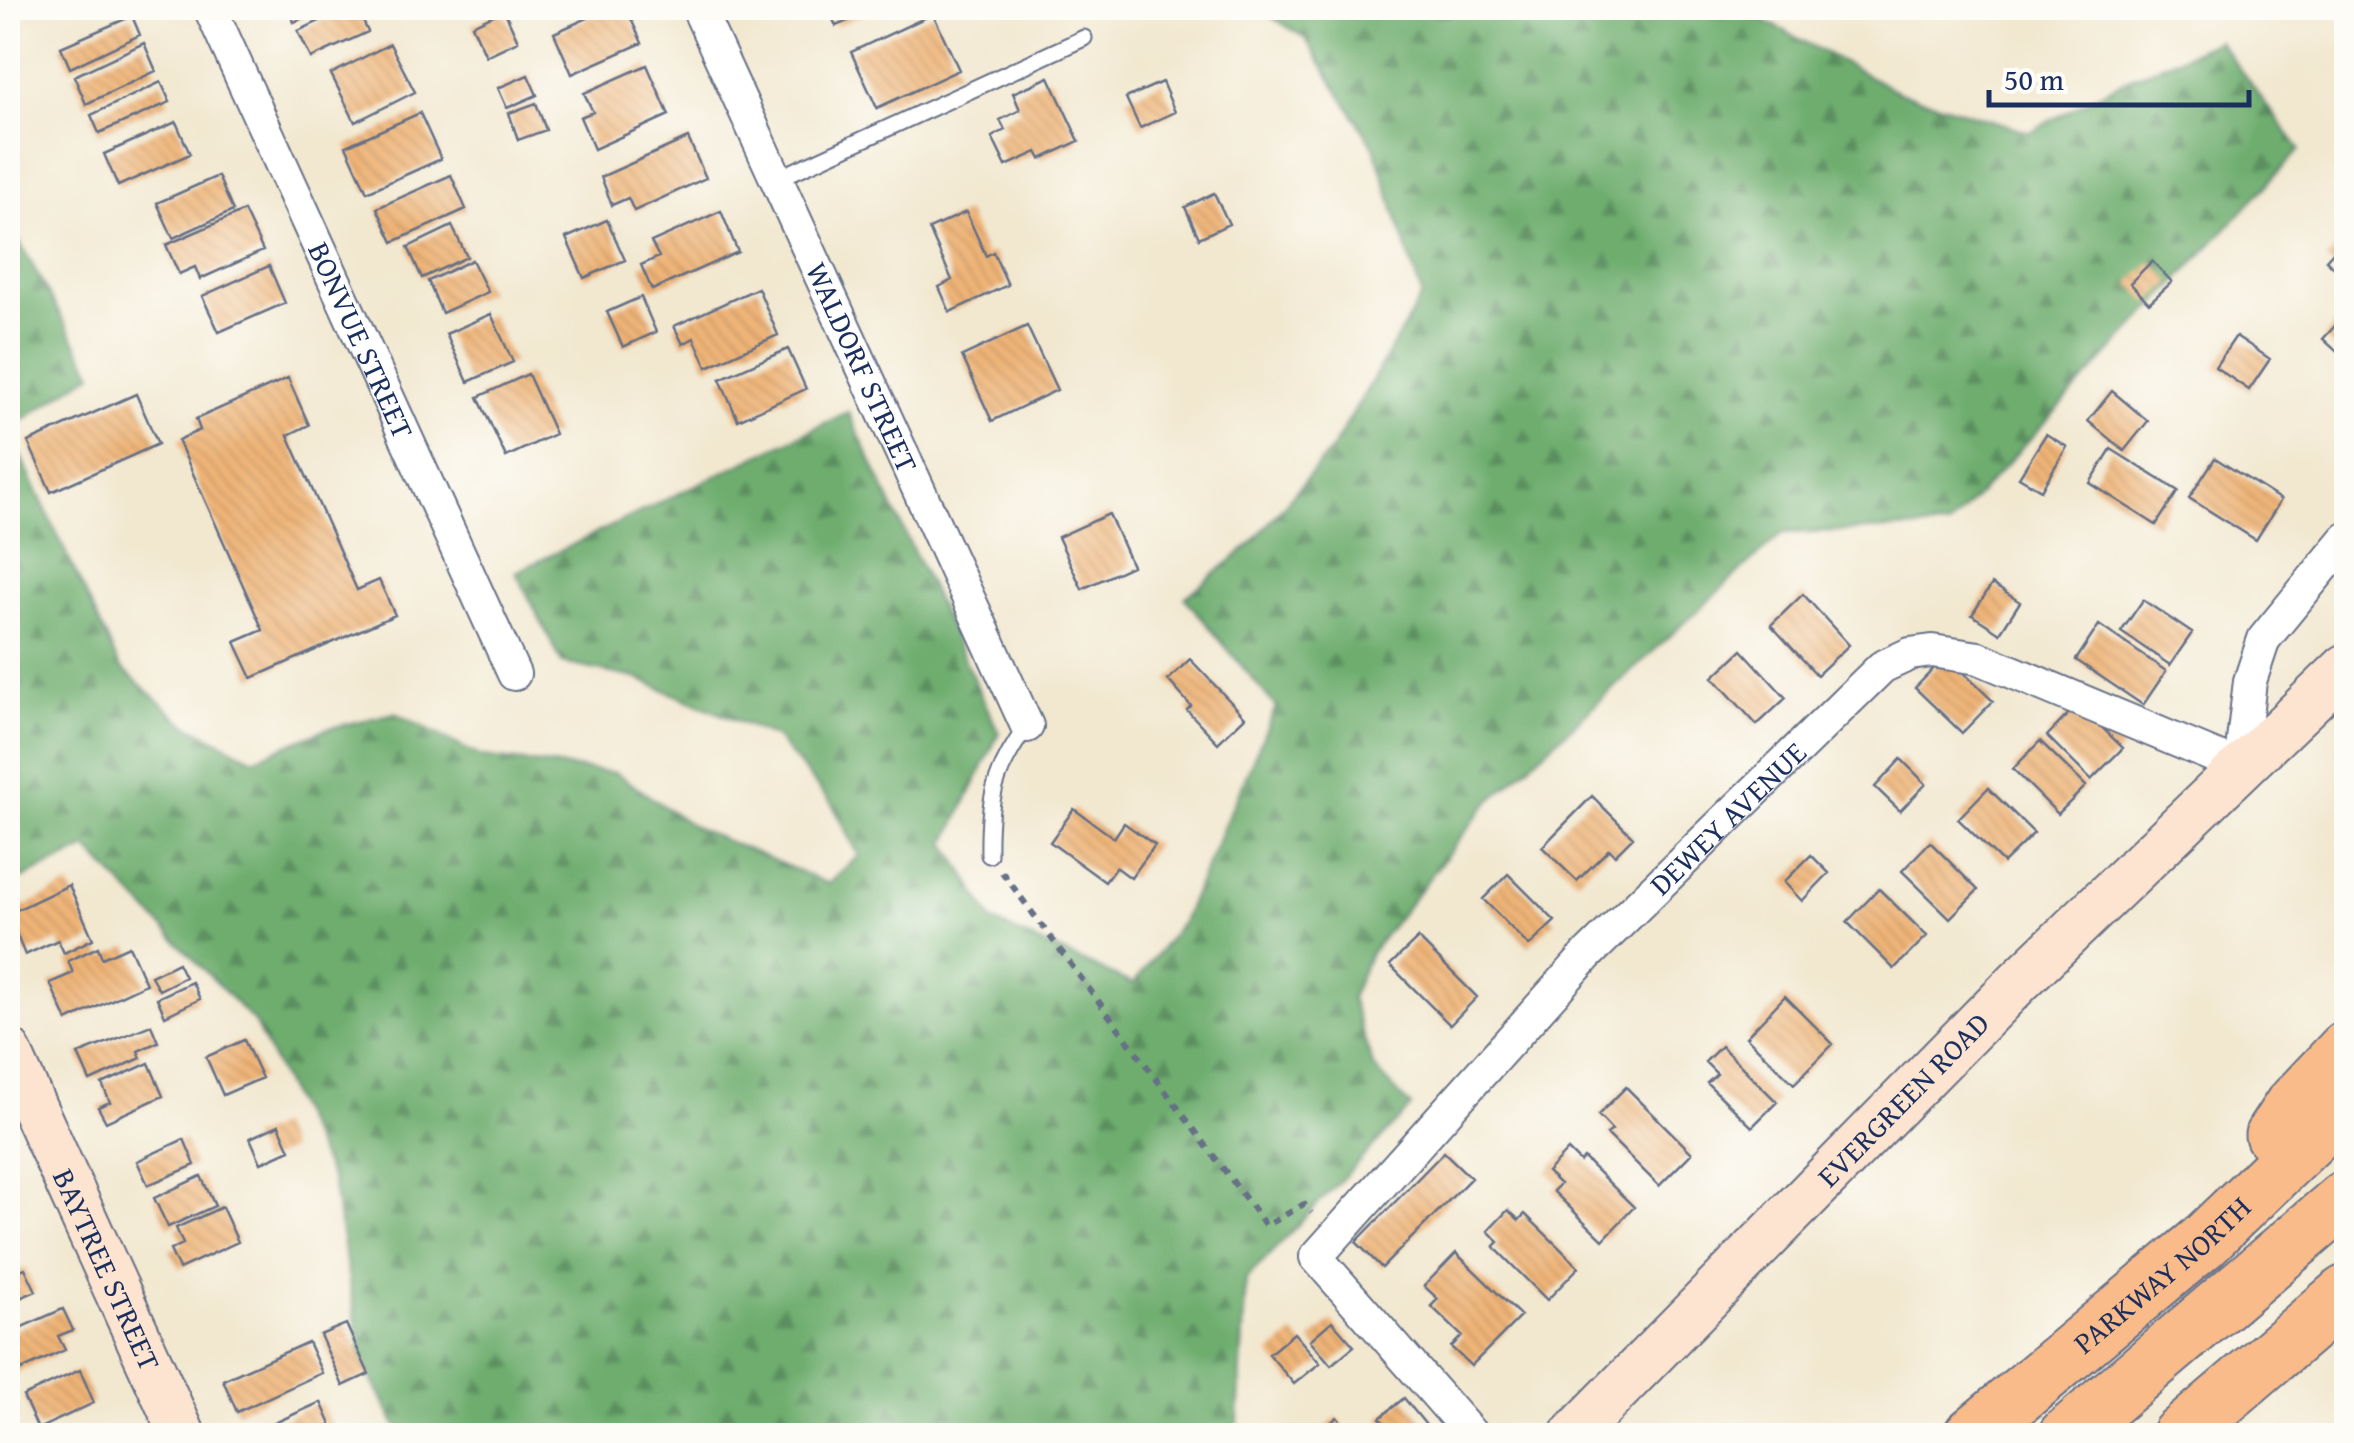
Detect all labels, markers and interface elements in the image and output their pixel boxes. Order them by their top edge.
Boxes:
scale bar [1989,45,2249,107]
text: 50 m [2004,57,2064,101]
street label: BONVUE STREET [298,234,426,446]
street label: WALDORF STREET [795,255,930,480]
street label: DEWEY AVENUE [1639,731,1816,905]
street label: EVERGREEN ROAD [1807,1002,1999,1197]
street label: BAYTREE STREET [42,1161,172,1378]
street label: PARKWAY NORTH [2063,1185,2261,1364]

